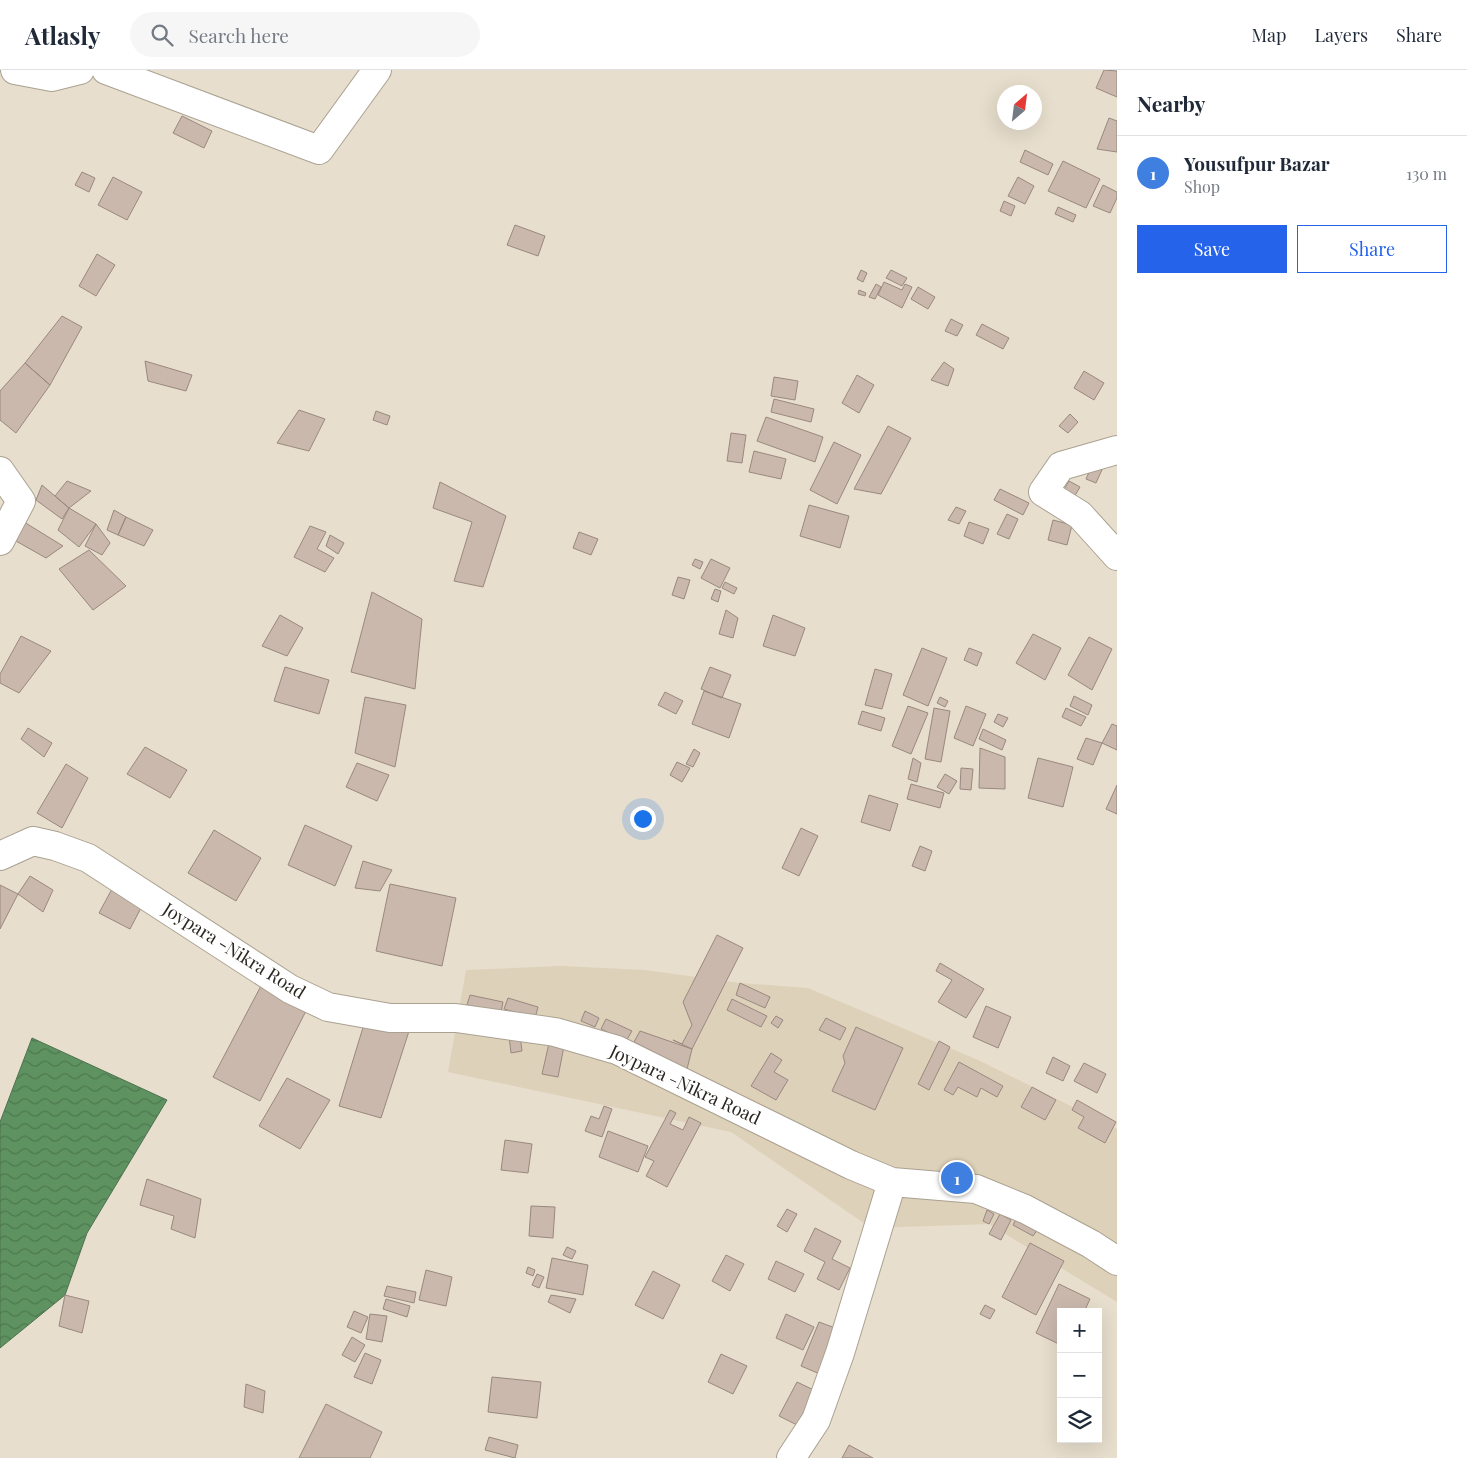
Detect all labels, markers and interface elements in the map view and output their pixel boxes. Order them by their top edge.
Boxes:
search box [130,12,480,57]
text: Atlasly [25,19,100,51]
icon: search [148,21,176,49]
text: Search here [188,22,289,48]
text: Map [1251,23,1286,47]
text: Layers [1314,23,1368,47]
text: Share [1396,23,1442,47]
north arrow [997,85,1042,130]
text: Nearby [1137,89,1206,117]
text: Yousufpur Bazar [1184,150,1330,176]
text: 1 [1150,163,1156,184]
text: 130 m [1406,163,1447,184]
text: Shop [1184,176,1220,197]
button: Save [1137,225,1287,273]
button: Share [1297,225,1447,273]
your location [630,806,656,832]
street label: Joypara -Nikra Road [158,896,311,1004]
street label: Joypara -Nikra Road [605,1038,765,1130]
pin: 1 [941,1159,973,1197]
map controls [1057,1308,1102,1443]
button: + [1057,1308,1102,1353]
button: − [1057,1353,1102,1398]
button: layers [1057,1398,1102,1443]

